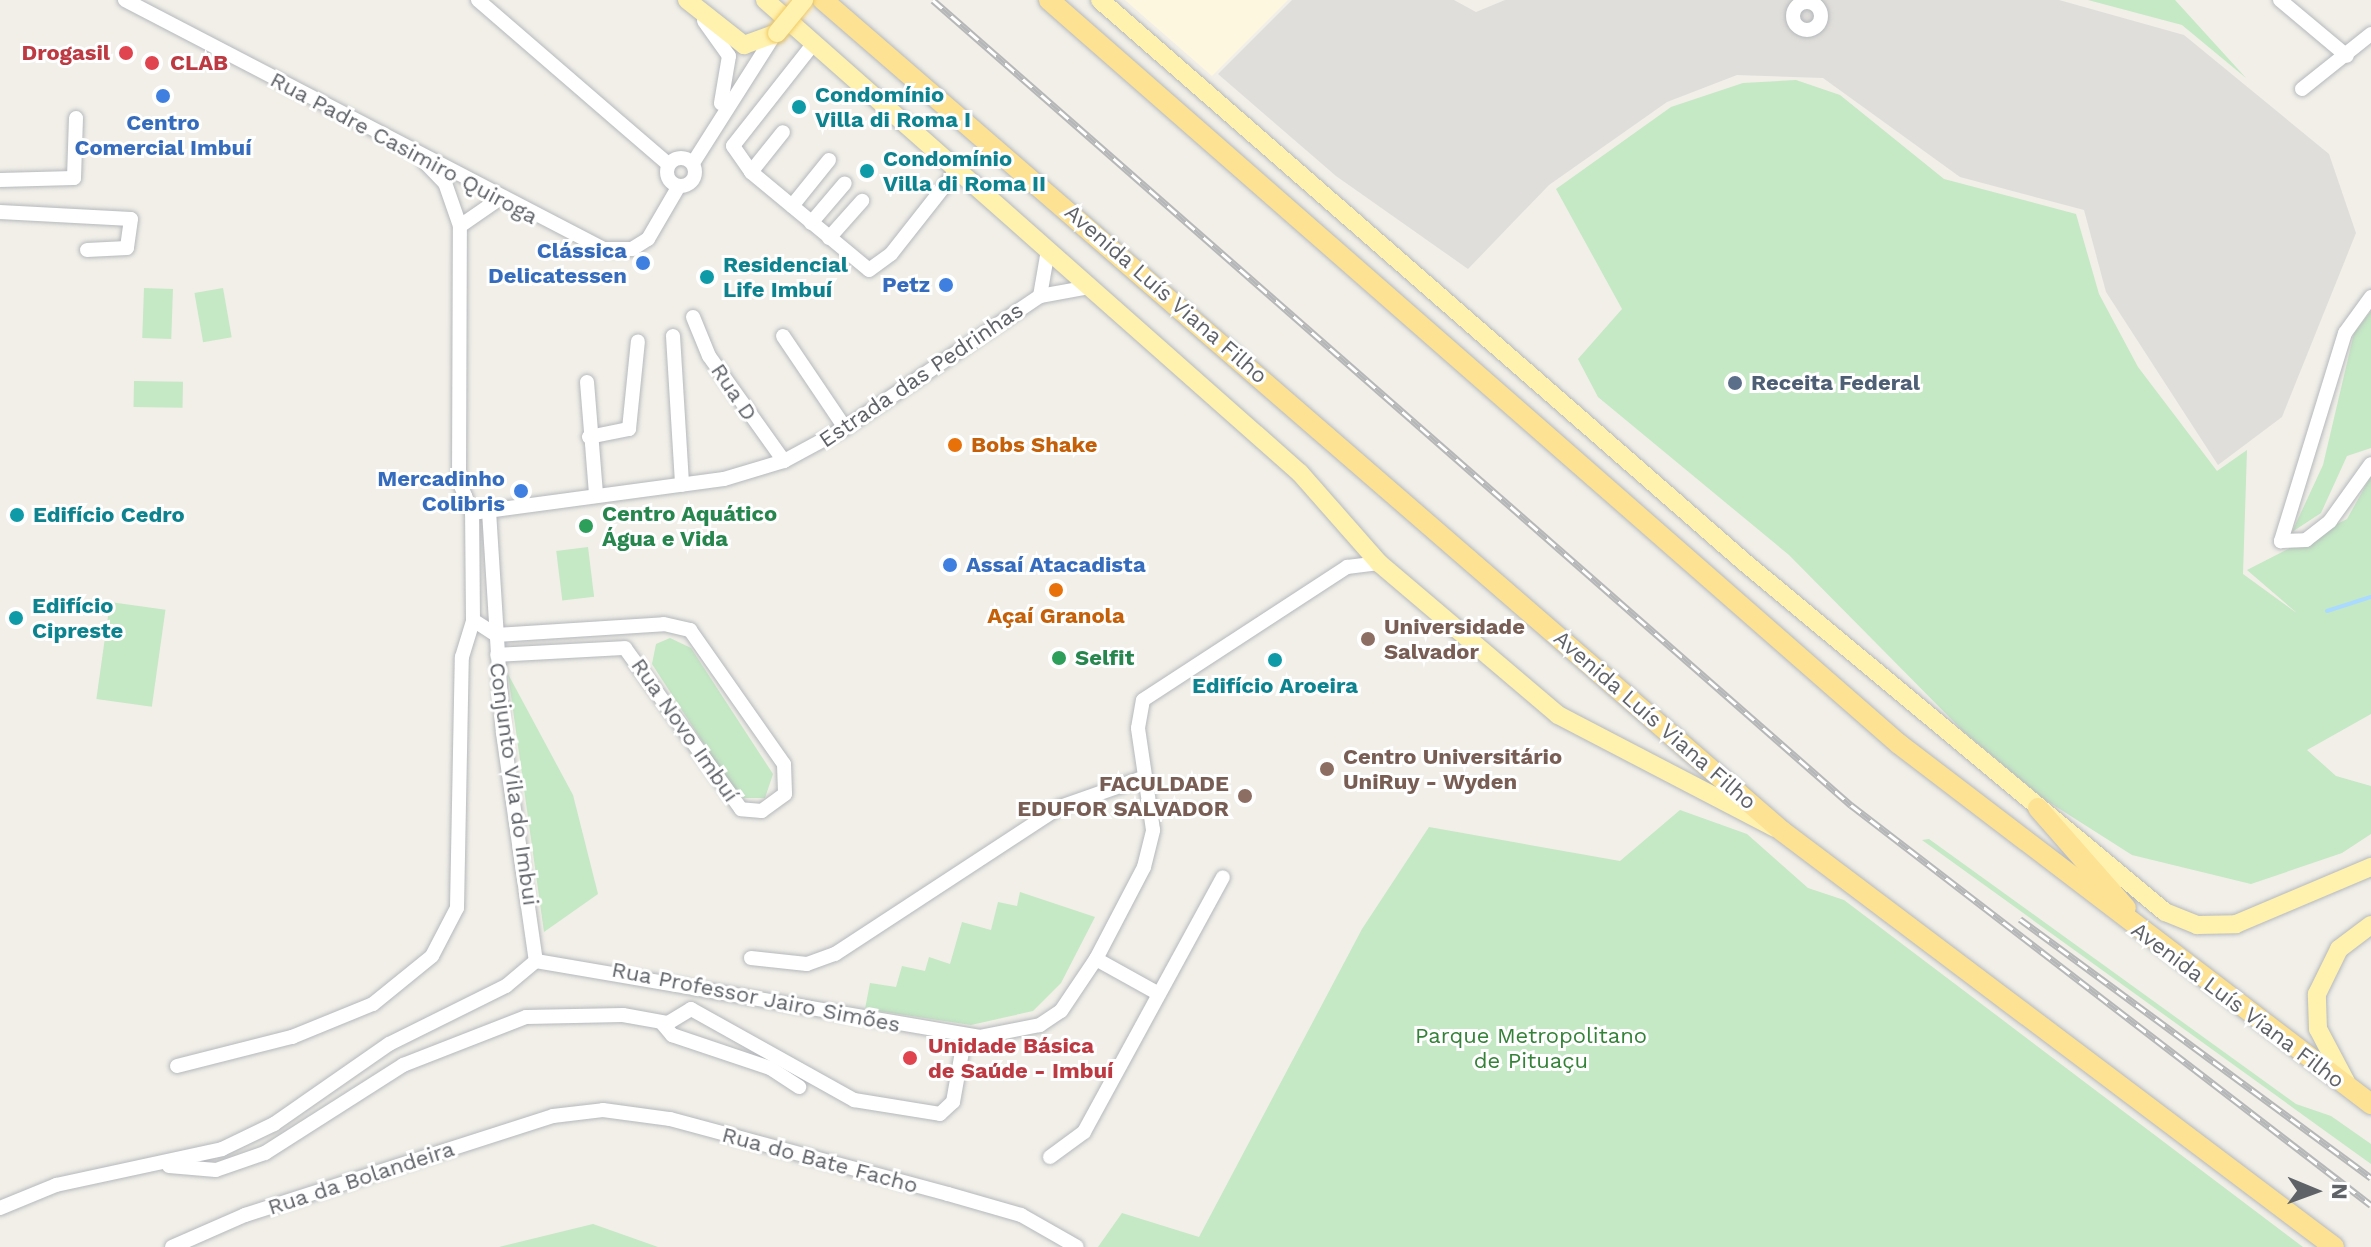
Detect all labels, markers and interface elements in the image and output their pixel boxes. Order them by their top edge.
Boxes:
place label: Drogasil [22,40,110,66]
marker: Drogasil [117,44,135,62]
place label: CLAB [170,50,228,76]
marker: CLAB [141,52,163,74]
street label: Rua Padre Casimiro Quiroga [266,66,542,230]
place label: Condomínio Villa di Roma I [815,81,971,132]
marker: Centro Comercial Imbuí [154,87,172,105]
marker: Condomínio Villa di Roma I [790,98,808,116]
place label: Centro Comercial Imbuí [74,109,252,160]
place label: Condomínio Villa di Roma II [883,145,1046,196]
marker: Condomínio Villa di Roma II [858,162,876,180]
street label: Avenida Luís Viana Filho [1059,198,1273,390]
place label: Clássica Delicatessen [488,237,627,288]
place label: Residencial Life Imbuí [723,251,848,302]
marker: Clássica Delicatessen [634,254,652,272]
marker: Residencial Life Imbuí [698,268,716,286]
place label: Petz [882,272,930,298]
marker: Petz [937,276,955,294]
street label: Estrada das Pedrinhas [814,297,1028,453]
street label: Rua D [705,358,763,426]
place label: Receita Federal [1751,370,1920,396]
marker: Receita Federal [1726,374,1744,392]
place label: Bobs Shake [971,432,1097,458]
marker: Bobs Shake [946,436,964,454]
place label: Mercadinho Colibris [377,465,505,516]
marker: Mercadinho Colibris [512,482,530,500]
place label: Centro Aquático Água e Vida [602,500,778,552]
place label: Edifício Cedro [33,502,185,528]
marker: Edifício Cedro [8,506,26,524]
marker: Centro Aquático Água e Vida [577,517,595,535]
place label: Assaí Atacadista [966,552,1146,578]
marker: Assaí Atacadista [941,556,959,574]
marker: Açaí Granola [1047,581,1065,599]
place label: Edifício Cipreste [32,592,123,644]
place label: Açaí Granola [987,603,1125,629]
marker: Edifício Cipreste [7,609,25,627]
place label: Universidade Salvador [1384,613,1525,664]
street label: Avenida Luís Viana Filho [1548,624,1762,816]
marker: Universidade Salvador [1359,630,1377,648]
place label: Selfit [1075,645,1134,671]
marker: Selfit [1050,649,1068,667]
marker: Edifício Aroeira [1266,651,1284,669]
street label: Rua Novo Imbuí [625,653,745,807]
street label: Conjunto Vila do Imbui [484,660,544,908]
place label: Edifício Aroeira [1192,673,1358,699]
place label: Centro Universitário UniRuy - Wyden [1343,743,1562,794]
marker: Centro Universitário UniRuy - Wyden [1318,760,1336,778]
place label: FACULDADE EDUFOR SALVADOR [1017,770,1229,822]
marker: FACULDADE EDUFOR SALVADOR [1236,787,1254,805]
street label: Avenida Luís Viana Filho [2126,916,2350,1094]
street label: Rua Professor Jairo Simões [609,956,903,1038]
park label: Parque Metropolitano de Pituaçu [1415,1022,1647,1074]
place label: Unidade Básica de Saúde - Imbuí [928,1032,1113,1084]
marker: Unidade Básica de Saúde - Imbuí [899,1047,921,1069]
street label: Rua do Bate Facho [719,1121,921,1199]
street label: Rua da Bolandeira [264,1135,458,1221]
north arrow [2275,1151,2355,1231]
text: N [2327,1183,2352,1200]

